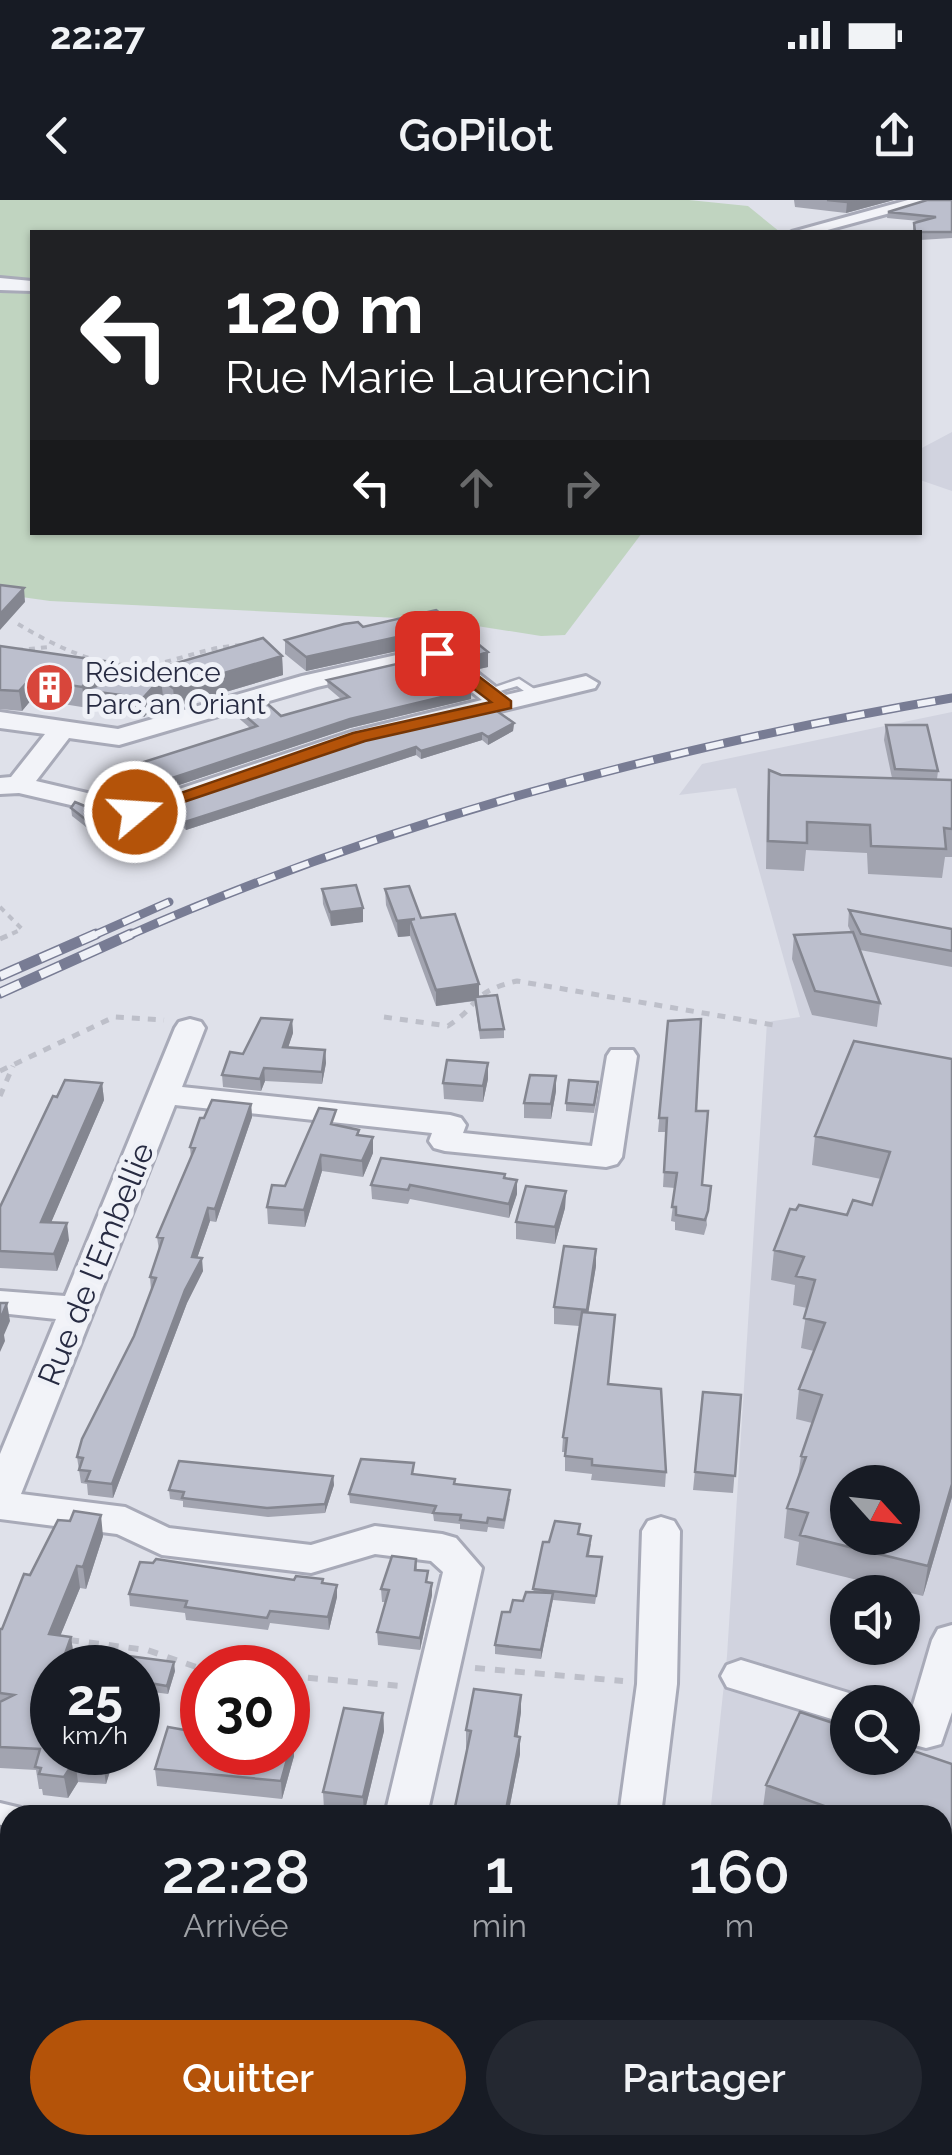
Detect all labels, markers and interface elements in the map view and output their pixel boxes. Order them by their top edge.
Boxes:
text: 22:27 [50,13,145,58]
icon: back [30,108,85,163]
icon: share [867,108,922,163]
text: GoPilot [399,109,553,162]
text: 120 m [225,267,424,349]
icon: left [60,270,190,400]
text: Rue Marie Laurencin [225,351,652,404]
icon: left [344,460,399,515]
icon: ahead [449,460,504,515]
icon: right [554,460,609,515]
pin [395,611,480,696]
icon: arrive [410,626,465,681]
place label: Résidence Parc an Oriant [85,656,266,721]
building icon: Résidence Parc an Oriant [24,662,76,714]
position arrow [83,760,187,864]
street label: Rue de l'Embellie [30,1137,161,1391]
north arrow [830,1465,920,1555]
map controls [830,1465,920,1775]
button: sound [830,1575,920,1665]
speed limit sign: 30 [180,1645,310,1775]
text: 25 [67,1668,123,1727]
button: search [830,1685,920,1775]
text: km/h [62,1720,128,1750]
text: 22:28 [162,1837,310,1907]
text: 1 [485,1837,513,1907]
text: 160 [689,1837,790,1907]
text: Arrivée [183,1907,288,1944]
text: min [472,1907,527,1944]
text: m [725,1907,754,1944]
button: Quitter [30,2020,466,2135]
button: Partager [486,2020,922,2135]

